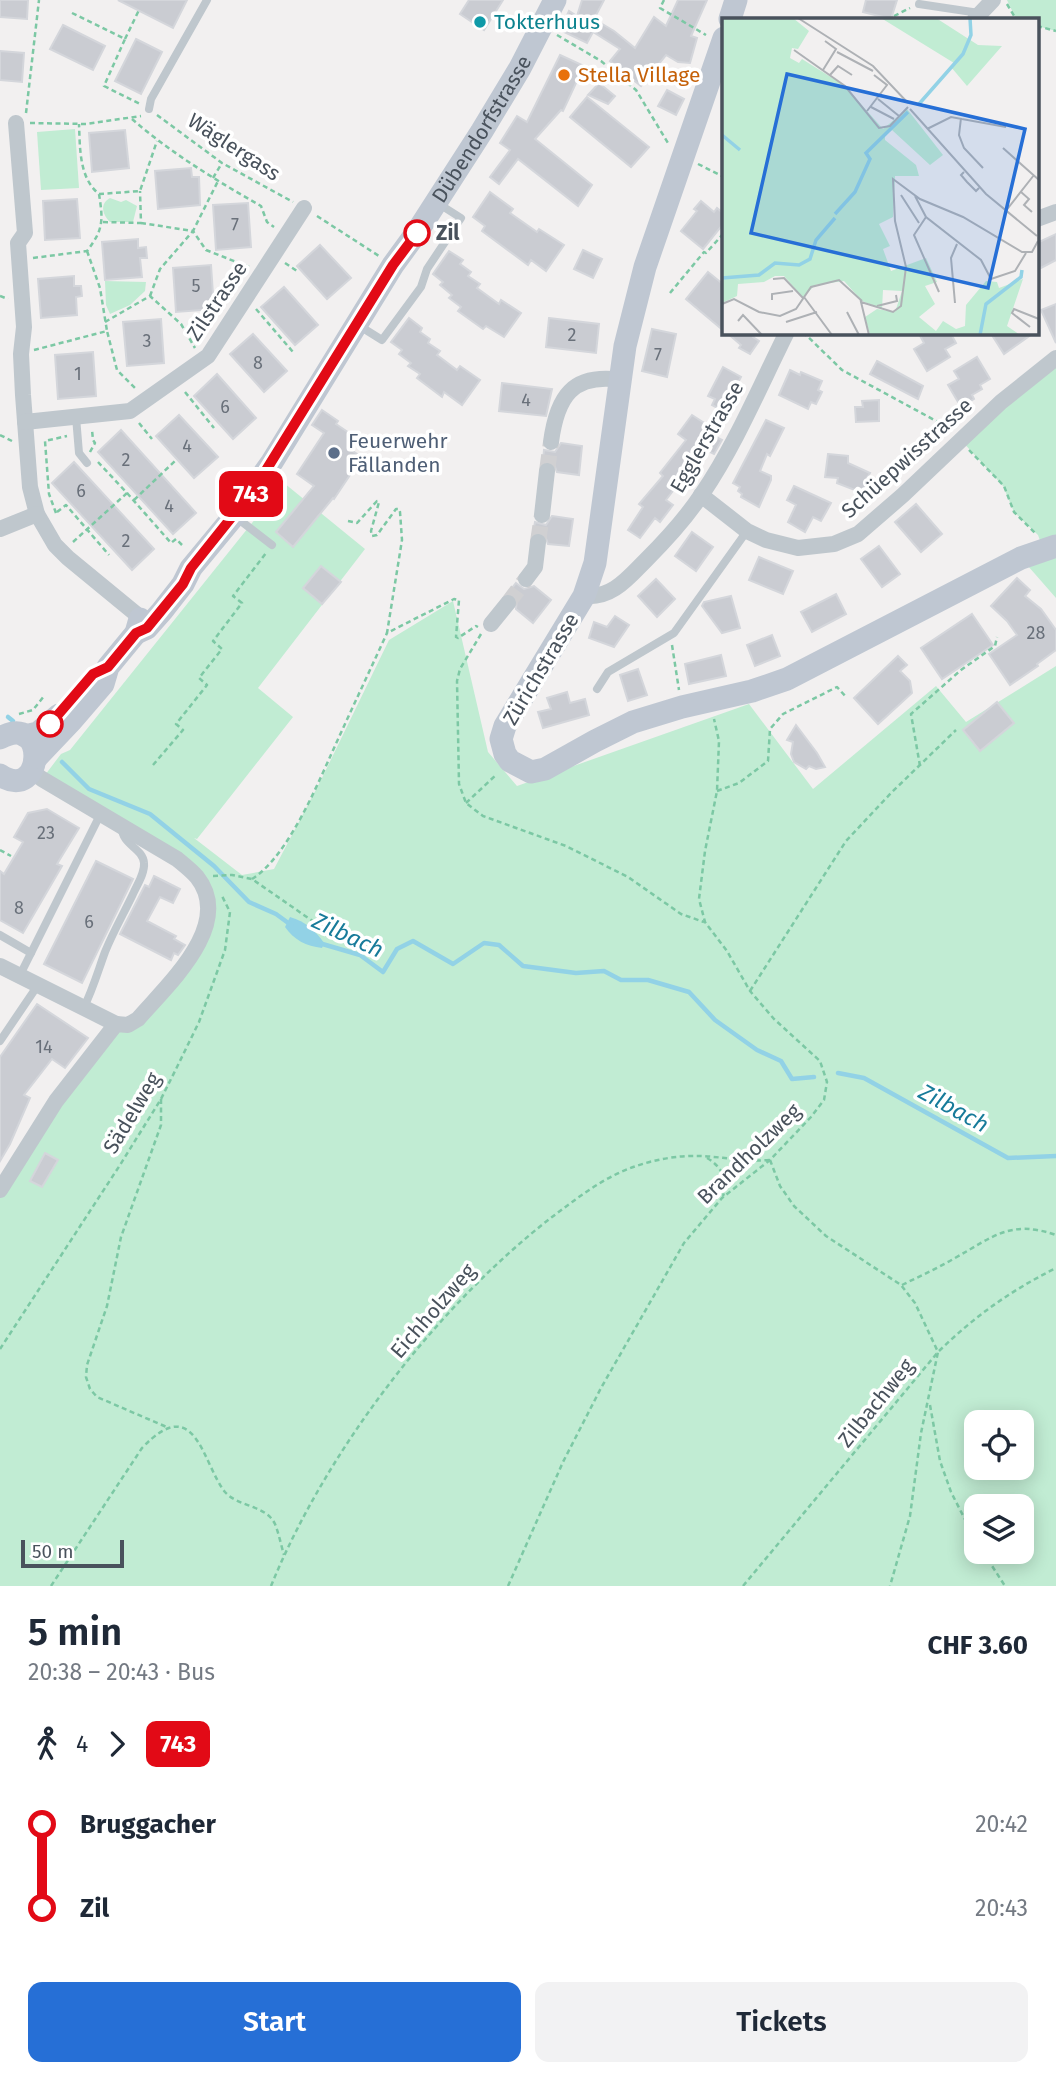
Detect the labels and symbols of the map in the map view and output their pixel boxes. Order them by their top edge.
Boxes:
place label: Tokterhuus [494,9,600,35]
marker: Tokterhuus [472,14,488,30]
inset map [722,18,1038,334]
street label: Dübendorfstrasse [426,51,537,208]
place label: Stella Village [578,62,700,88]
marker: Stella Village [556,67,572,83]
street label: Wäglergass [183,107,285,187]
house number: 7 [231,214,239,236]
marker: Zil [404,220,430,246]
place label: Zil [436,220,460,246]
street label: Zilstrasse [181,256,253,346]
house number: 5 [191,275,201,297]
house number: 2 [568,324,577,346]
house number: 3 [143,330,151,352]
house number: 7 [654,344,662,366]
house number: 8 [253,352,263,374]
house number: 1 [74,363,82,385]
street label: Egglerstrasse [665,376,749,498]
house number: 4 [521,389,531,411]
street label: Schüepwisstrasse [836,392,978,524]
house number: 6 [220,396,230,418]
place label: Feuerwehr Fällanden [348,428,448,478]
house number: 4 [182,435,192,457]
marker: Feuerwehr Fällanden [326,445,342,461]
house number: 2 [122,449,131,471]
line badge: 743 [211,471,291,517]
house number: 6 [76,480,86,502]
house number: 4 [164,495,174,517]
house number: 2 [122,530,131,552]
street label: Zürichstrasse [497,608,585,730]
house number: 28 [1027,622,1045,644]
unlabelled marker [37,711,63,737]
house number: 23 [37,822,55,844]
house number: 8 [14,897,24,919]
water label: Zilbach [307,906,388,964]
house number: 6 [84,911,94,933]
house number: 14 [35,1036,53,1058]
street label: Sädelweg [98,1067,166,1158]
water label: Zilbach [913,1077,994,1139]
street label: Brandholzweg [692,1098,806,1210]
street label: Eichholzweg [385,1258,481,1364]
street label: Zilbachweg [832,1353,920,1453]
scale bar [21,1537,124,1569]

